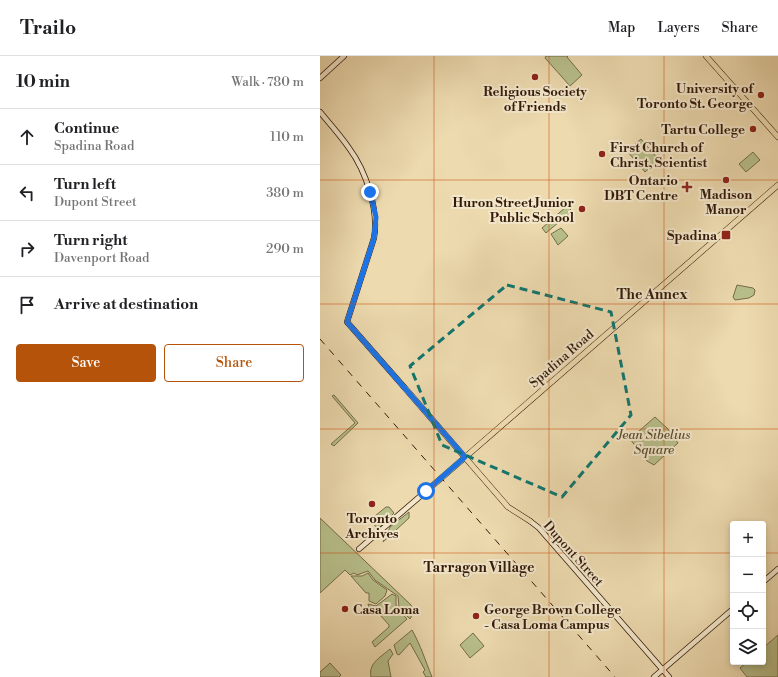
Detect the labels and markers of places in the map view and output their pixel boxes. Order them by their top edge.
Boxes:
marker: Religious Society of Friends [530,72,540,82]
place label: University of Toronto St. George [637,81,754,112]
place label: Religious Society of Friends [483,84,587,115]
marker: University of Toronto St. George [756,90,766,100]
place label: Tartu College [661,122,745,138]
marker: Tartu College [748,124,758,134]
place label: First Church of Christ, Scientist [610,140,707,171]
marker: First Church of Christ, Scientist [597,149,607,159]
place label: Ontario DBT Centre [604,173,678,204]
marker: Madison Manor [721,175,731,185]
marker: Ontario DBT Centre [681,181,693,193]
place label: Madison Manor [700,187,752,218]
place label: Huron Street Junior Public School [452,195,575,226]
marker: Huron Street Junior Public School [577,204,587,214]
place label: Spadina [667,228,718,244]
marker: Spadina [720,229,732,241]
marker: Toronto Archives [367,499,377,509]
place label: Toronto Archives [344,511,399,542]
place label: Casa Loma [353,602,420,618]
place label: George Brown College - Casa Loma Campus [484,602,621,633]
marker: Casa Loma [340,604,350,614]
marker: George Brown College - Casa Loma Campus [471,611,481,621]

